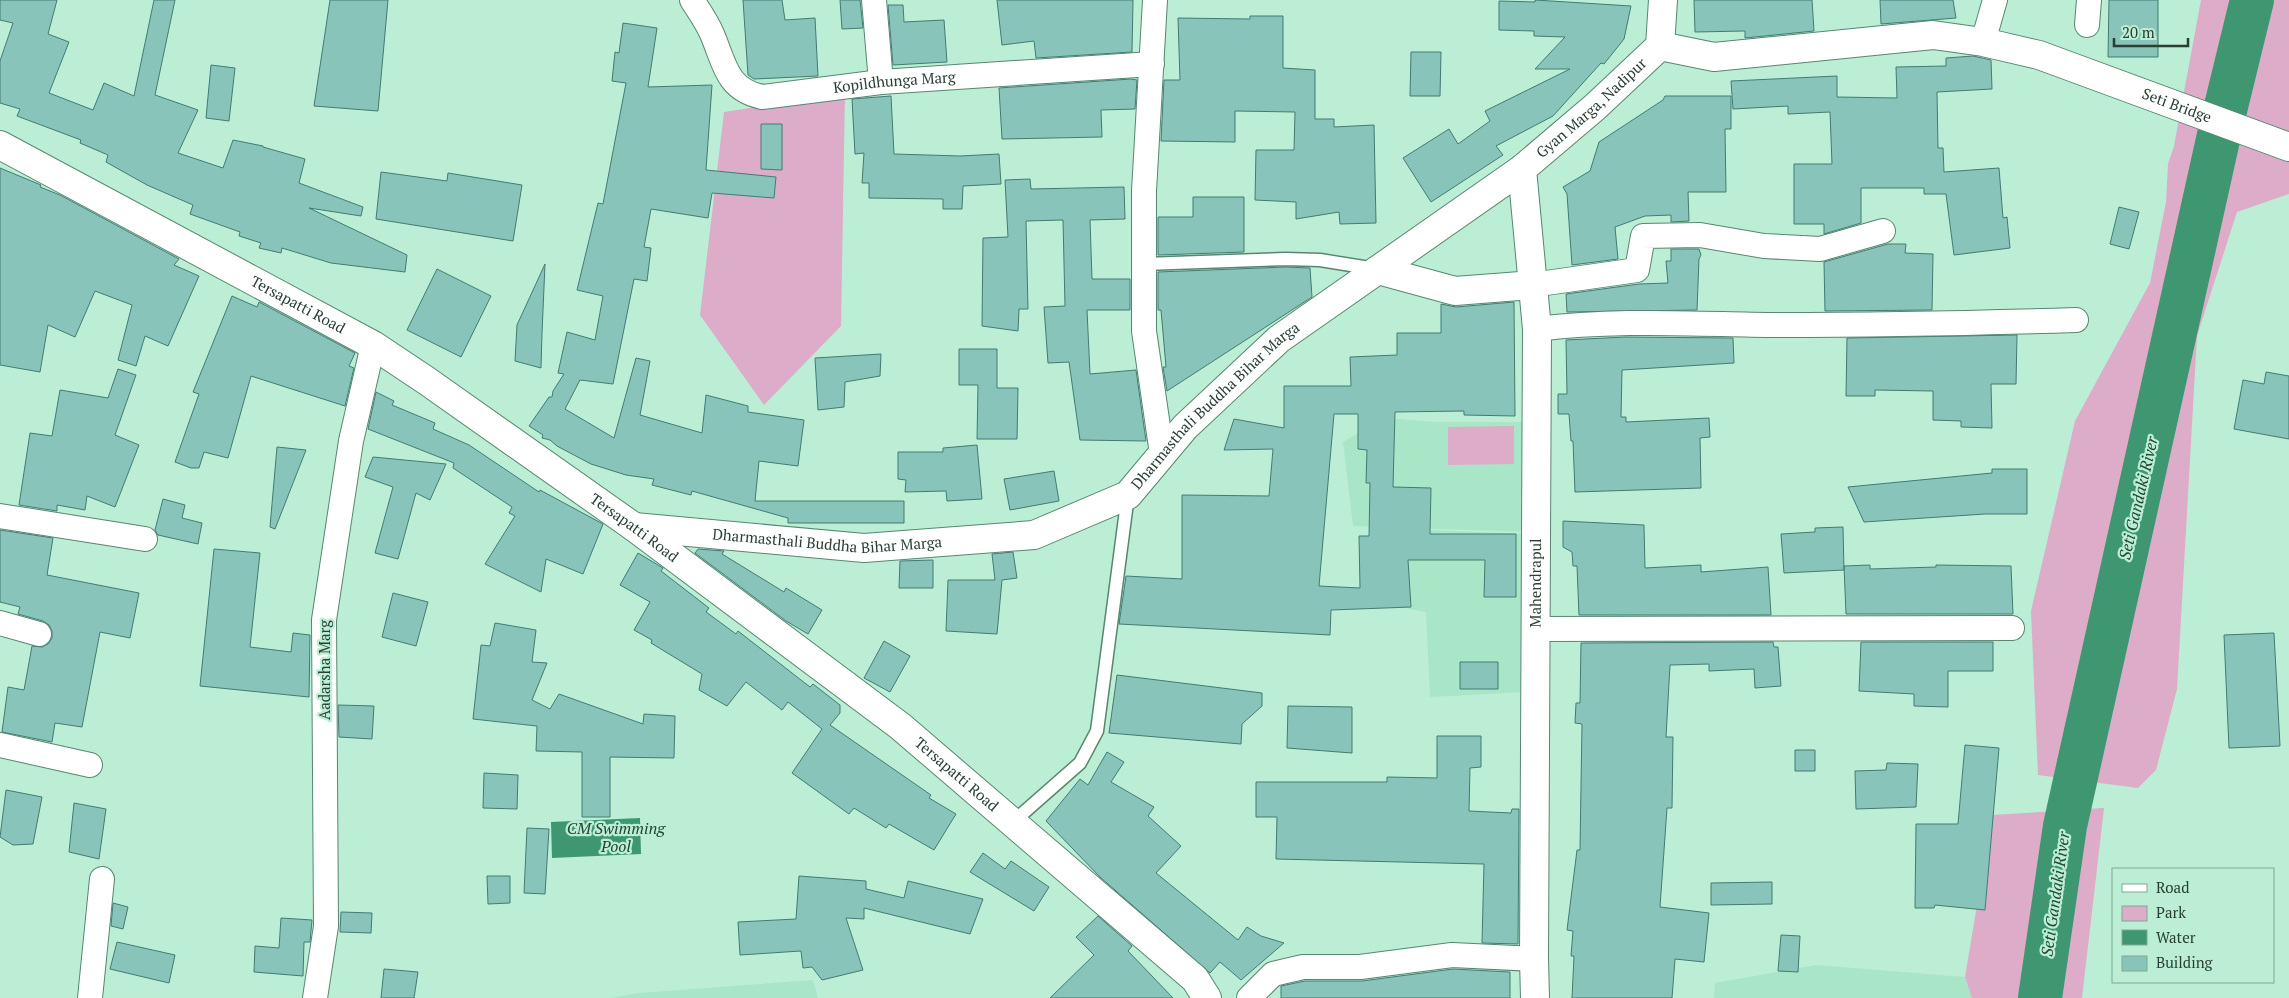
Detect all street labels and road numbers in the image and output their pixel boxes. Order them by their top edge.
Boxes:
street label: Gyan Marga, Nadipur [1531,53,1650,162]
street label: Kopildhunga Marg [832,66,957,97]
street label: Seti Bridge [2140,83,2215,127]
street label: Tersapatti Road [248,270,349,337]
street label: Dharmasthali Buddha Bihar Marga [1126,316,1303,493]
street label: Tersapatti Road [587,488,683,566]
street label: Dharmasthali Buddha Bihar Marga [712,523,943,557]
street label: Mahendrapul [1525,538,1545,628]
street label: Aadarsha Marg [314,619,334,720]
street label: Tersapatti Road [911,732,1003,815]

